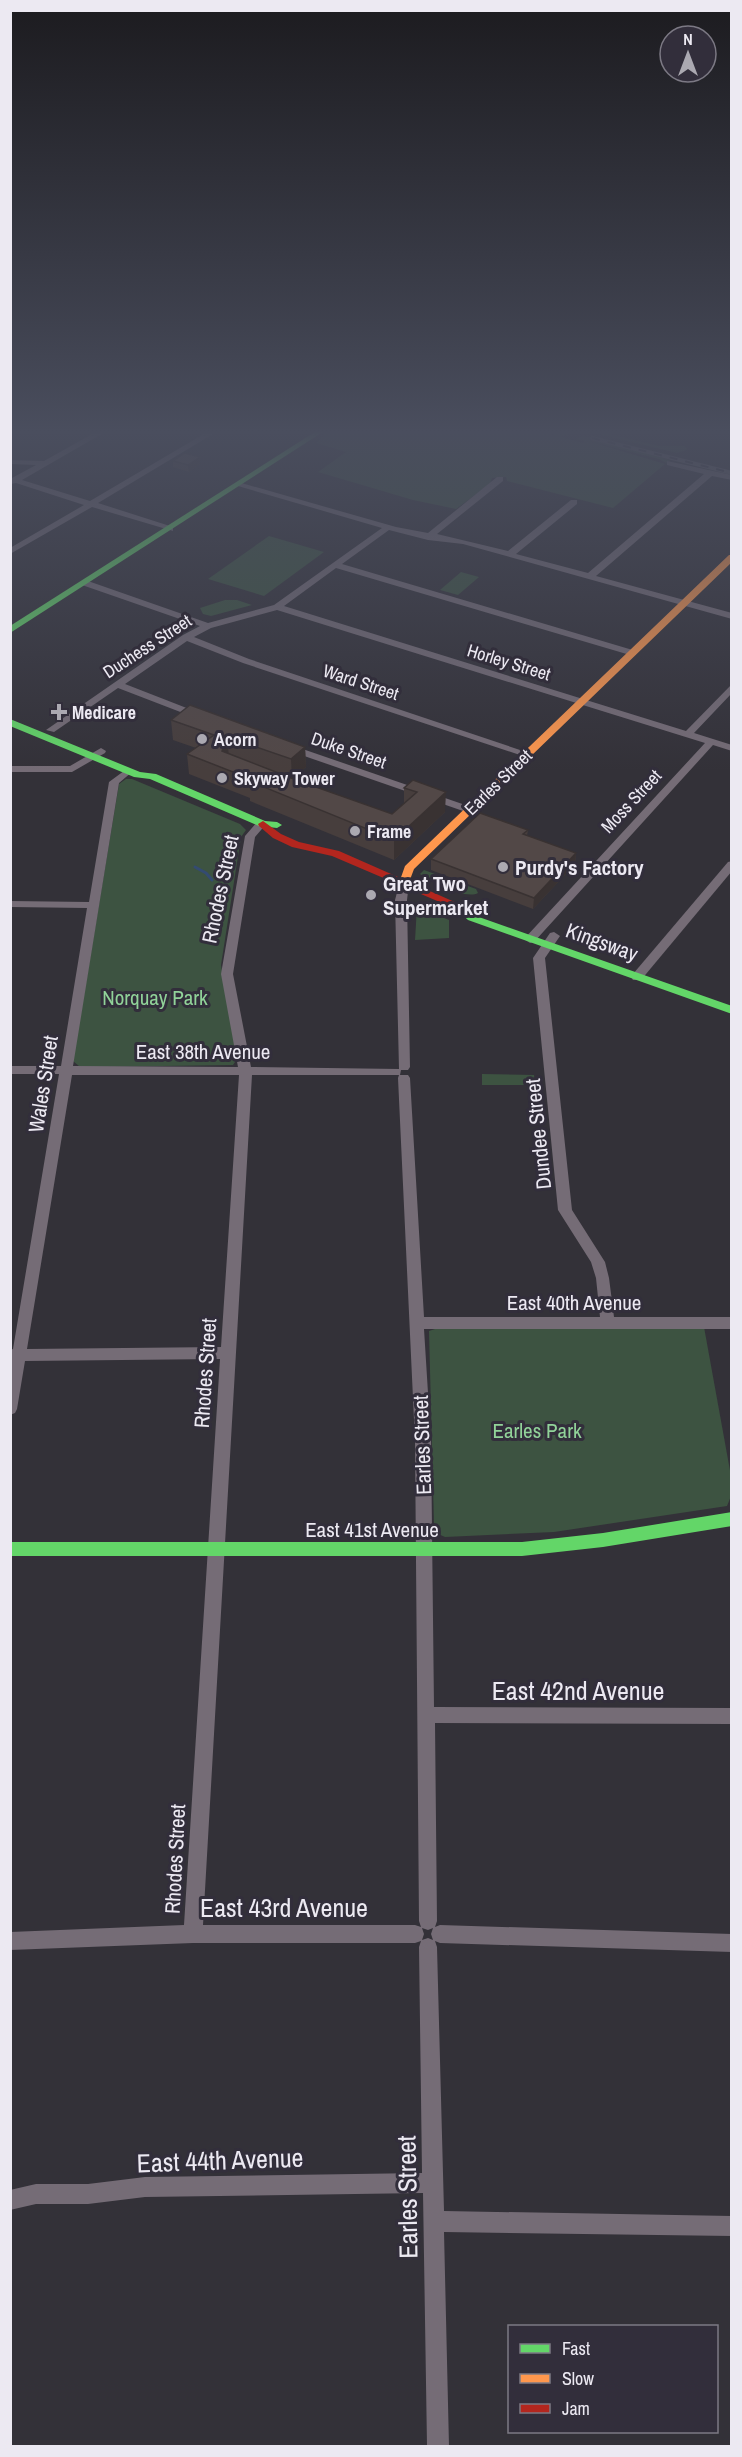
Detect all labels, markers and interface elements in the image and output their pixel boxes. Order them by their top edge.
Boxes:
north arrow [658,24,718,84]
text: N [683,28,693,50]
street label: Duchess Street [98,608,196,684]
street label: Horley Street [464,637,554,687]
street label: Ward Street [320,658,402,706]
place label: Medicare [72,700,136,725]
marker: Medicare [50,703,68,721]
street label: Duke Street [308,725,390,775]
place label: Acorn [214,727,257,752]
marker: Acorn [195,732,209,746]
street label: Earles Street [459,743,537,821]
street label: Moss Street [595,764,667,838]
place label: Skyway Tower [234,766,335,791]
marker: Skyway Tower [215,771,229,785]
place label: Frame [367,819,411,844]
marker: Frame [348,824,362,838]
street label: Rhodes Street [194,832,246,946]
place label: Purdy's Factory [515,853,644,882]
marker: Purdy's Factory [496,860,510,874]
place label: Great Two Supermarket [383,869,489,922]
marker: Great Two Supermarket [364,888,378,902]
street label: Kingsway [562,916,642,969]
park label: Norquay Park [102,983,208,1012]
street label: Wales Street [21,1033,65,1135]
street label: East 38th Avenue [136,1037,270,1066]
street label: Dundee Street [518,1077,558,1191]
street label: East 40th Avenue [507,1288,641,1317]
street label: Rhodes Street [187,1317,223,1429]
street label: Earles Street [406,1395,438,1495]
park label: Earles Park [493,1416,582,1445]
street label: East 41st Avenue [305,1515,439,1544]
street label: East 42nd Avenue [492,1673,664,1708]
street label: Rhodes Street [158,1803,192,1915]
street label: East 43rd Avenue [200,1890,368,1925]
street label: Earles Street [388,2135,426,2259]
street label: East 44th Avenue [136,2140,304,2180]
legend [508,2325,718,2433]
text: Fast [562,2336,590,2361]
text: Slow [562,2366,594,2391]
text: Jam [562,2396,590,2421]

